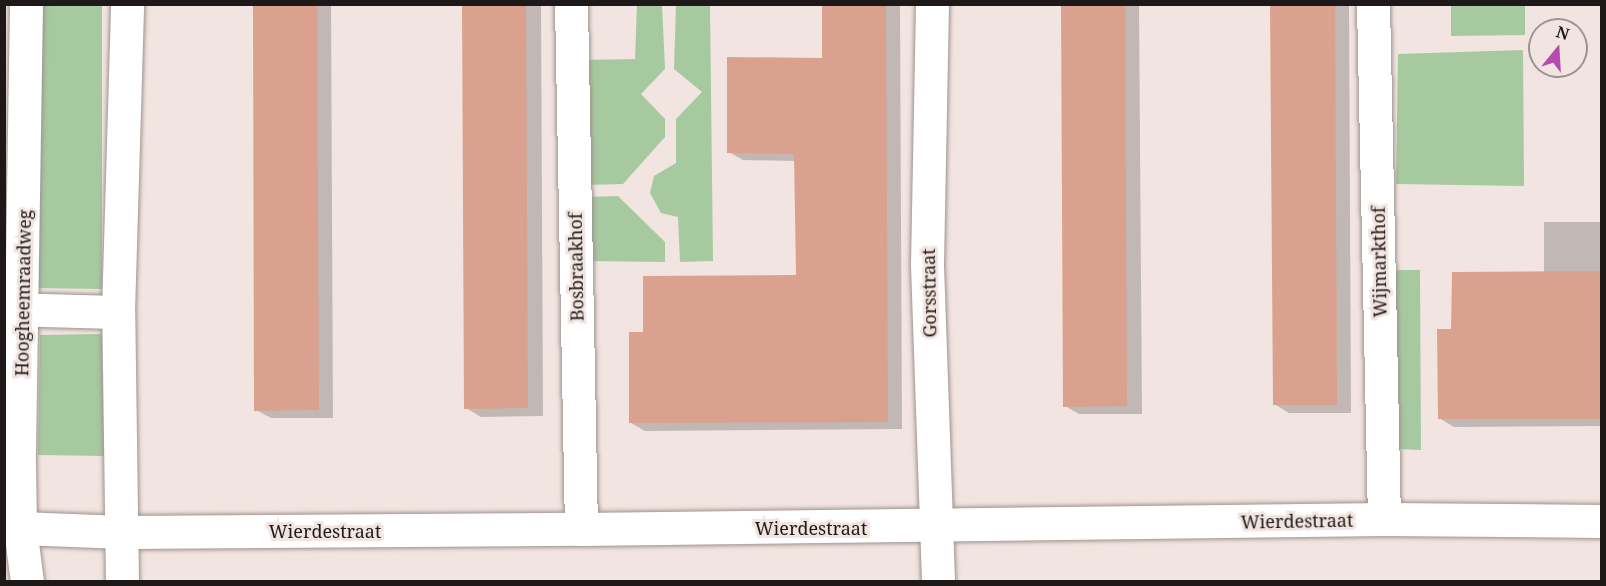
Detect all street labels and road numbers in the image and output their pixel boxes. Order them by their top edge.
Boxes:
street label: Wijmarkthof [1367,206,1391,318]
street label: Hoogheemraadweg [11,209,35,377]
street label: Bosbraakhof [564,212,588,322]
street label: Gorsstraat [917,248,941,338]
street label: Wierdestraat [1241,509,1353,533]
street label: Wierdestraat [755,517,867,539]
street label: Wierdestraat [269,520,381,542]

